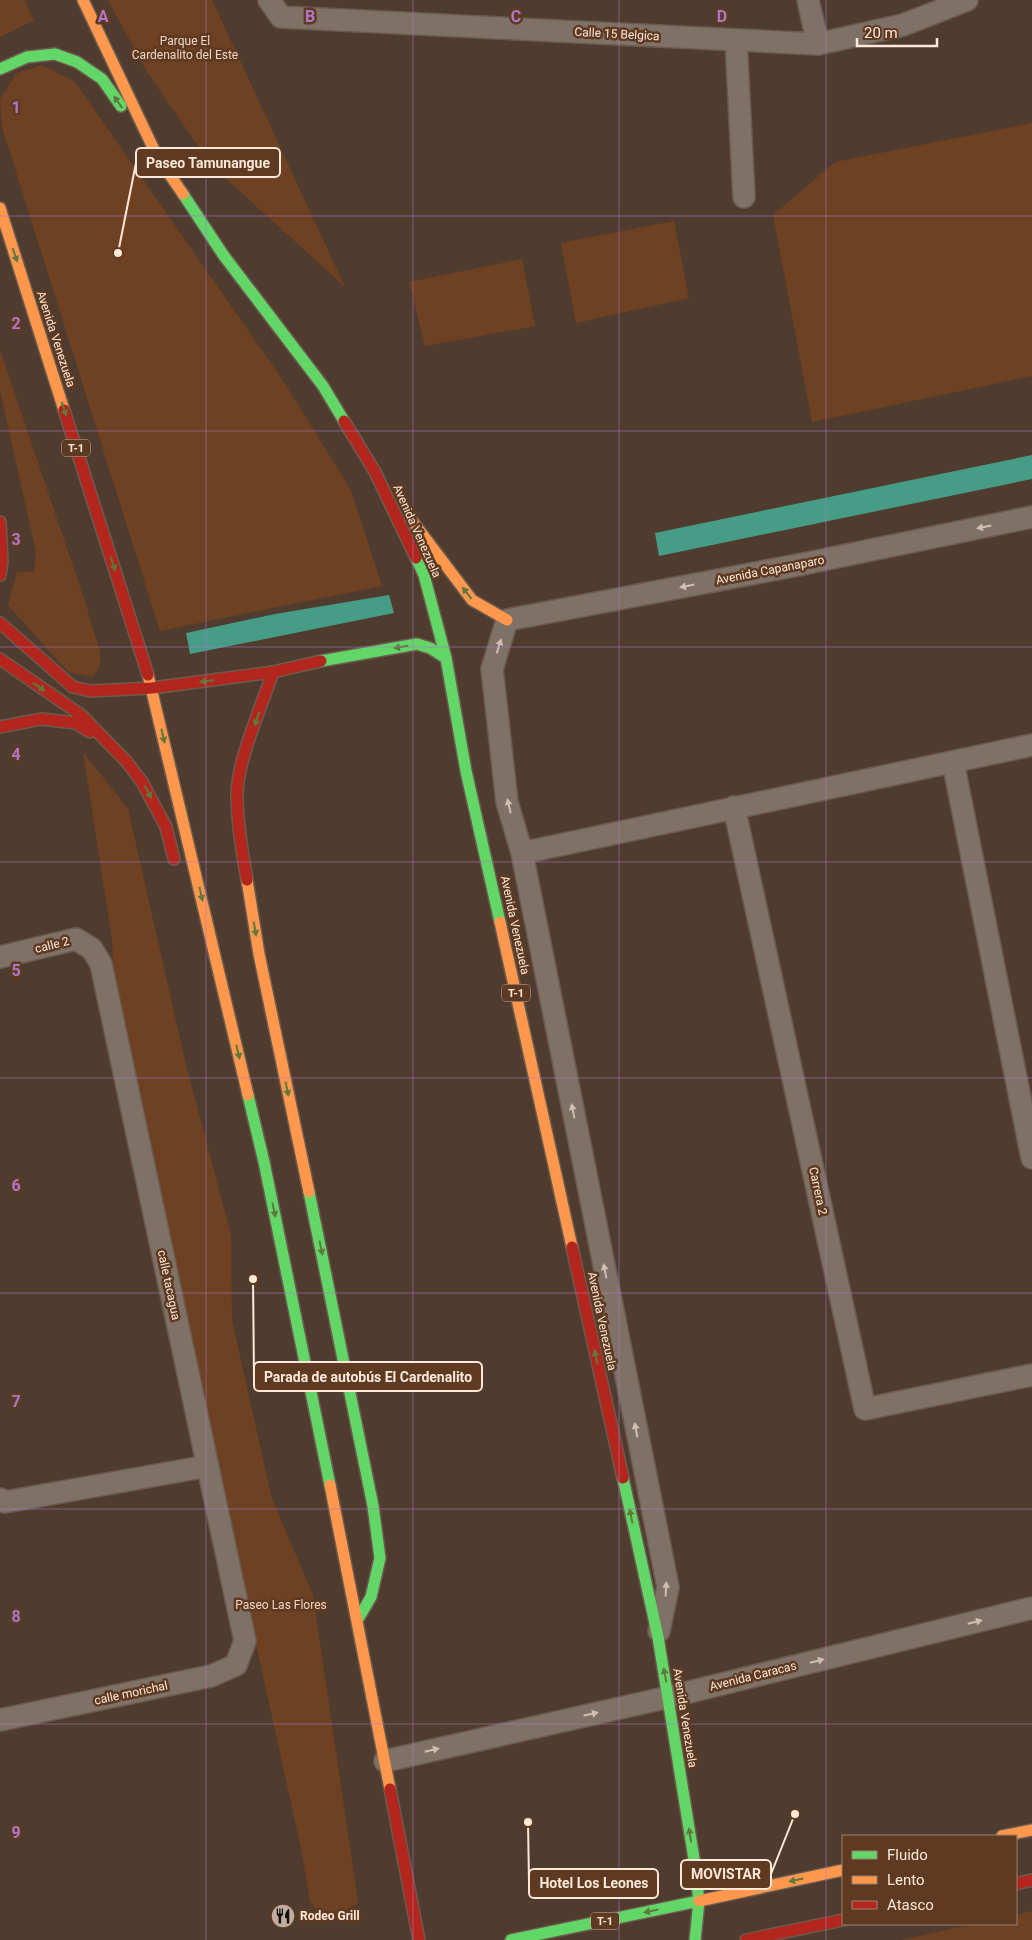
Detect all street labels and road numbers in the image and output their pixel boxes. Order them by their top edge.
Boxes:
street label: Calle 15 Belgica [574,25,660,43]
street label: Avenida Venezuela [34,289,78,389]
road number: T-1 [62,439,90,456]
street label: Avenida Venezuela [390,482,444,580]
street label: Avenida Capanaparo [715,553,826,587]
street label: Avenida Venezuela [498,874,532,976]
street label: calle 2 [33,934,71,956]
road number: T-1 [502,984,530,1001]
street label: Carrera 2 [806,1166,830,1217]
street label: calle tacagua [155,1249,183,1321]
street label: Avenida Venezuela [585,1270,619,1372]
street label: Avenida Caracas [708,1658,798,1694]
street label: Avenida Venezuela [670,1667,700,1769]
street label: calle morichal [93,1678,169,1708]
road number: T-1 [591,1912,619,1930]

